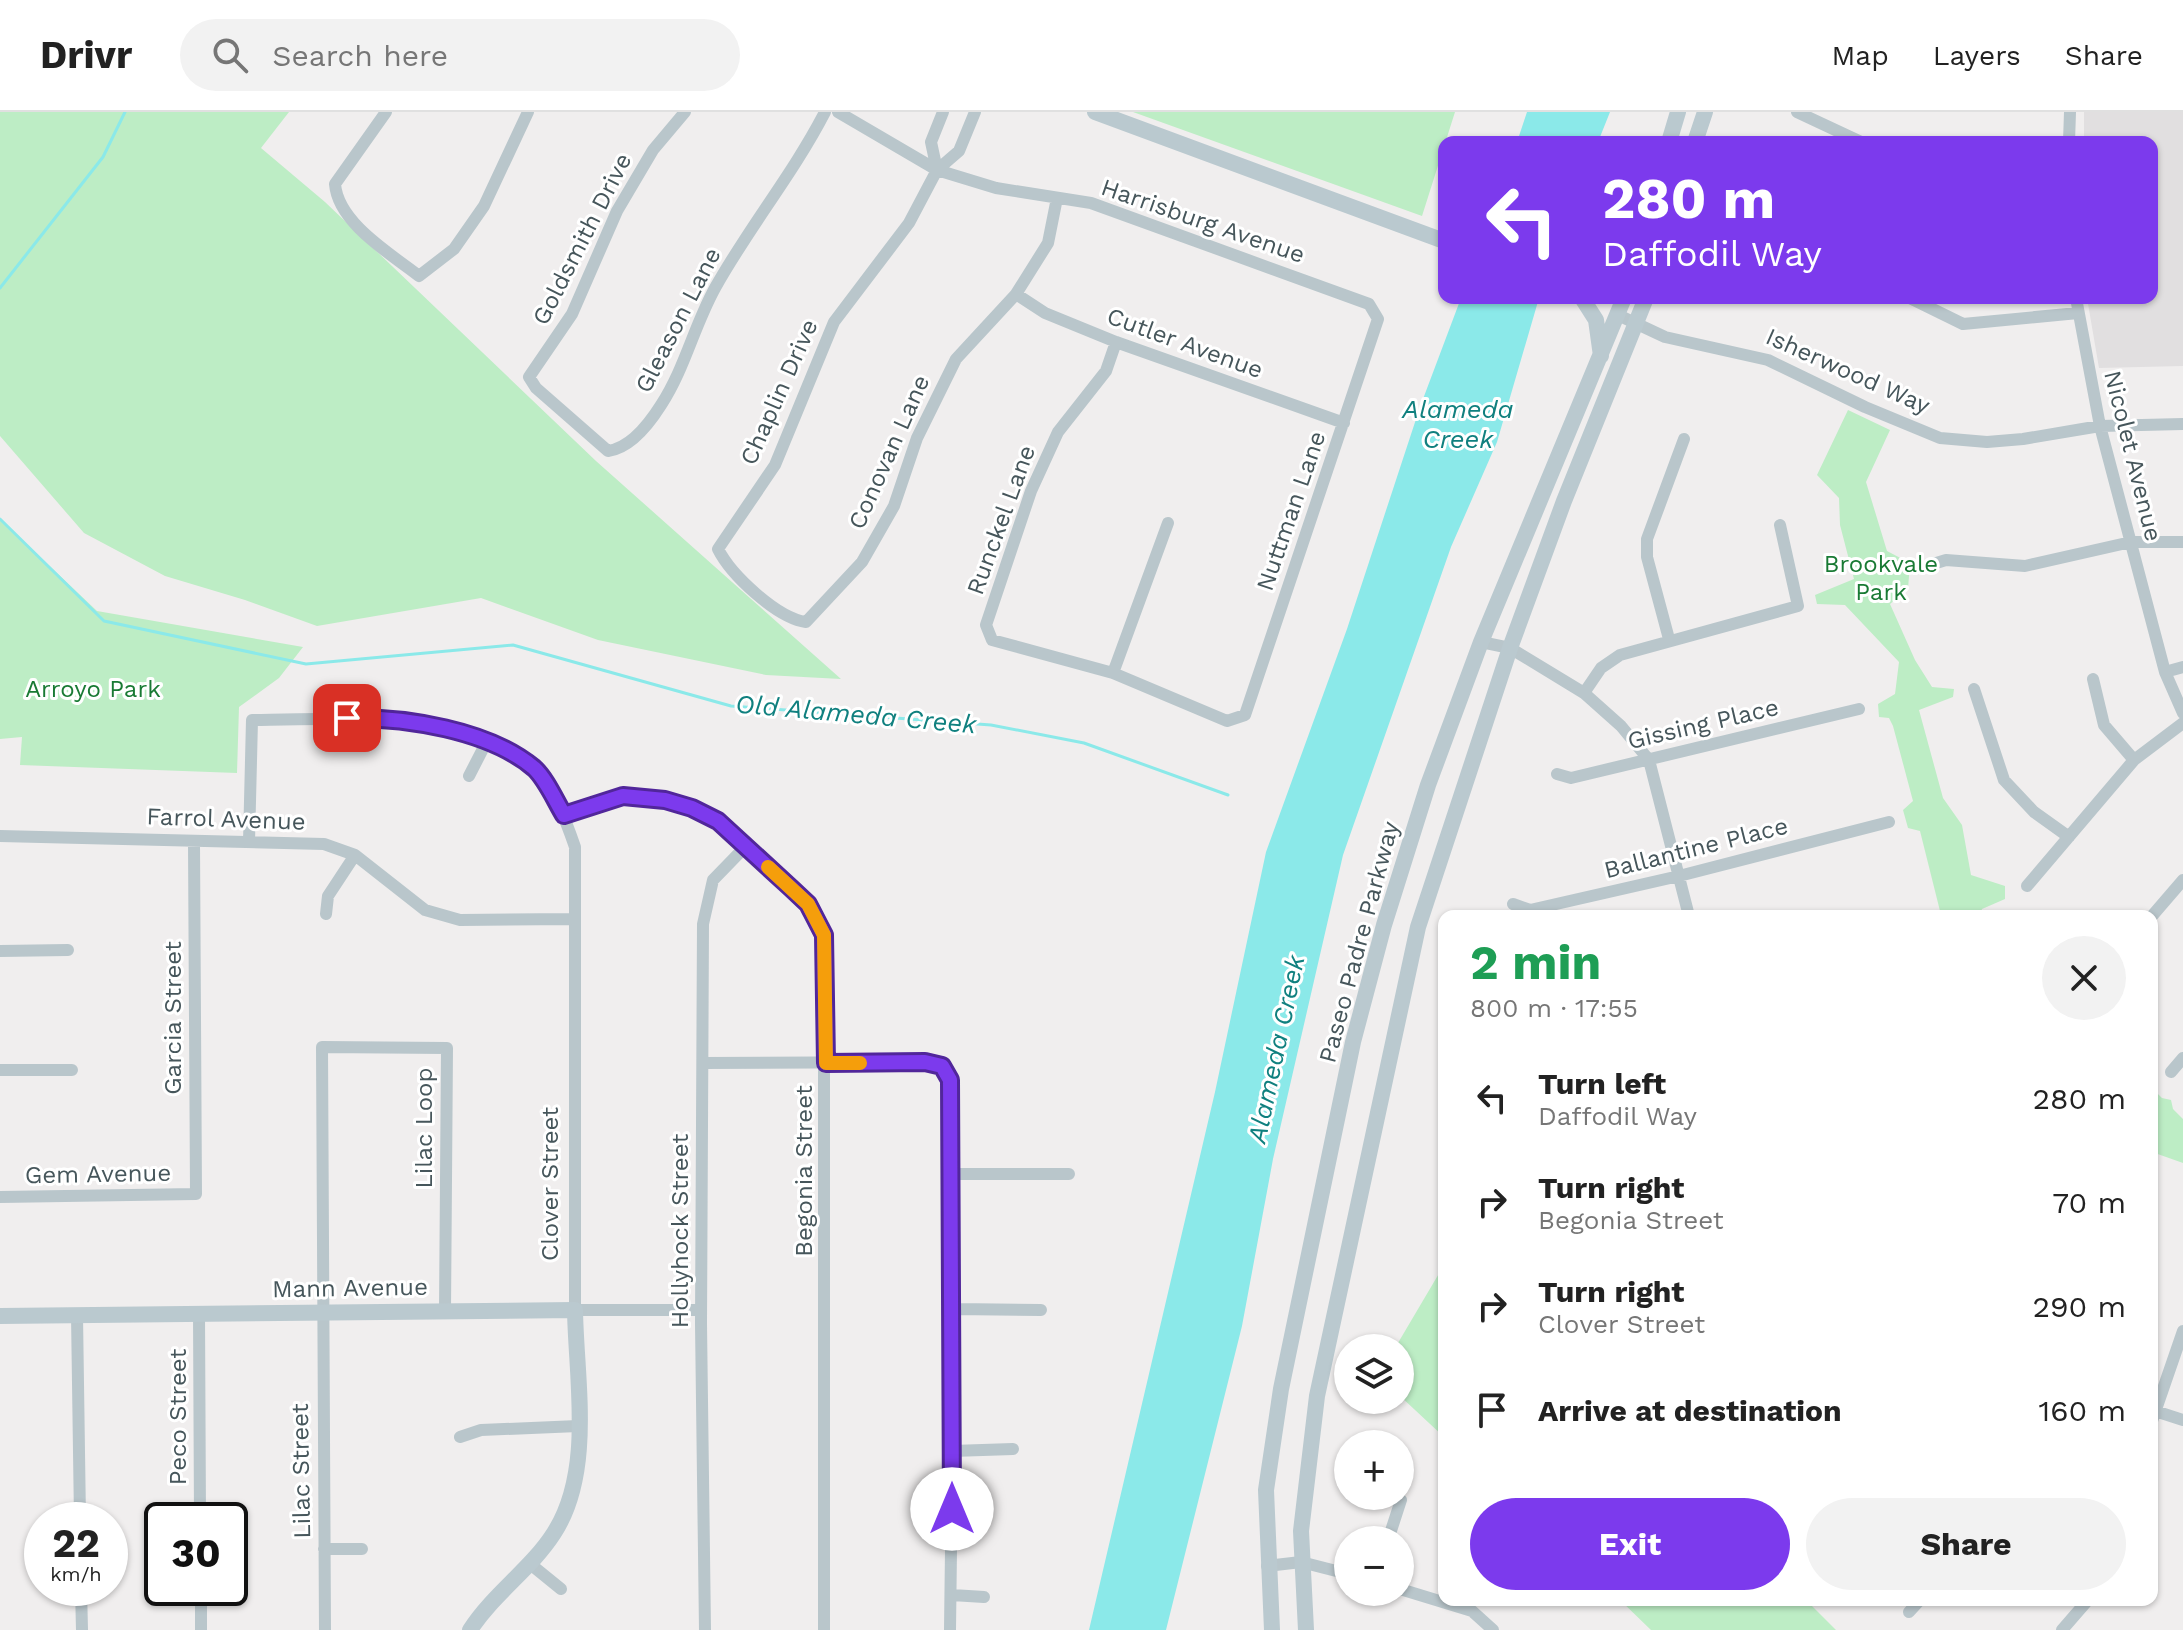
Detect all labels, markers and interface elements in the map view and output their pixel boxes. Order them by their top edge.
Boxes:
search box [180,19,740,91]
text: Drivr [40,33,132,77]
icon: search [208,33,252,77]
text: Search here [272,38,448,73]
text: Map [1832,39,1889,72]
text: Layers [1933,39,2021,72]
text: Share [2065,39,2143,72]
street label: Goldsmith Drive [527,149,637,329]
text: 280 m [1602,166,1775,232]
icon: left [1470,168,1574,272]
street label: Harrisburg Avenue [1097,173,1309,269]
text: Daffodil Way [1602,233,1822,275]
street label: Gleason Lane [629,243,727,397]
street label: Cutler Avenue [1103,302,1267,384]
street label: Chaplin Drive [734,315,824,469]
street label: Isherwood Way [1762,322,1935,420]
street label: Nicolet Avenue [2098,368,2168,544]
street label: Conovan Lane [843,371,935,533]
water label: Alameda Creek [1401,394,1514,454]
street label: Nuttman Lane [1251,428,1331,594]
street label: Runckel Lane [961,441,1041,599]
park label: Brookvale Park [1824,550,1938,606]
park label: Arroyo Park [25,675,161,703]
pin [313,684,381,752]
water label: Old Alameda Creek [734,689,978,740]
street label: Gissing Place [1625,693,1781,755]
icon: arrive [325,696,369,740]
street label: Farrol Avenue [146,802,306,836]
street label: Ballantine Place [1601,812,1791,884]
street label: Paseo Padre Parkway [1313,818,1405,1066]
text: 2 min [1470,934,1601,991]
button: close [2042,936,2126,1020]
street label: Garcia Street [159,941,187,1095]
water label: Alameda Creek [1241,952,1311,1147]
text: 800 m · 17:55 [1470,993,1638,1023]
text: Turn left [1538,1066,1666,1101]
street label: Lilac Loop [410,1067,438,1189]
icon: left [1470,1076,1514,1120]
text: 280 m [2033,1081,2126,1116]
street label: Begonia Street [790,1085,818,1257]
text: Daffodil Way [1538,1101,1697,1131]
street label: Clover Street [536,1107,564,1261]
street label: Hollyhock Street [666,1134,694,1328]
street label: Gem Avenue [25,1159,171,1189]
text: Turn right [1538,1170,1684,1205]
icon: right [1470,1180,1514,1224]
text: 70 m [2052,1185,2126,1220]
text: Begonia Street [1538,1205,1724,1235]
street label: Mann Avenue [272,1273,428,1303]
text: Turn right [1538,1274,1684,1309]
icon: right [1470,1284,1514,1328]
text: 290 m [2033,1289,2126,1324]
text: Clover Street [1538,1309,1705,1339]
map controls [1334,1334,1414,1606]
button: layers [1334,1334,1414,1414]
street label: Peco Street [164,1349,192,1485]
icon: arrive [1470,1388,1514,1432]
text: Arrive at destination [1538,1393,1842,1428]
text: 160 m [2039,1393,2126,1428]
street label: Lilac Street [286,1403,316,1539]
button: + [1334,1430,1414,1510]
position arrow [910,1467,994,1551]
button: Exit [1470,1498,1790,1590]
button: Share [1806,1498,2126,1590]
speed limit sign: 30 [144,1502,248,1606]
text: 22 [52,1520,100,1567]
button: − [1334,1526,1414,1606]
text: km/h [50,1562,102,1586]

